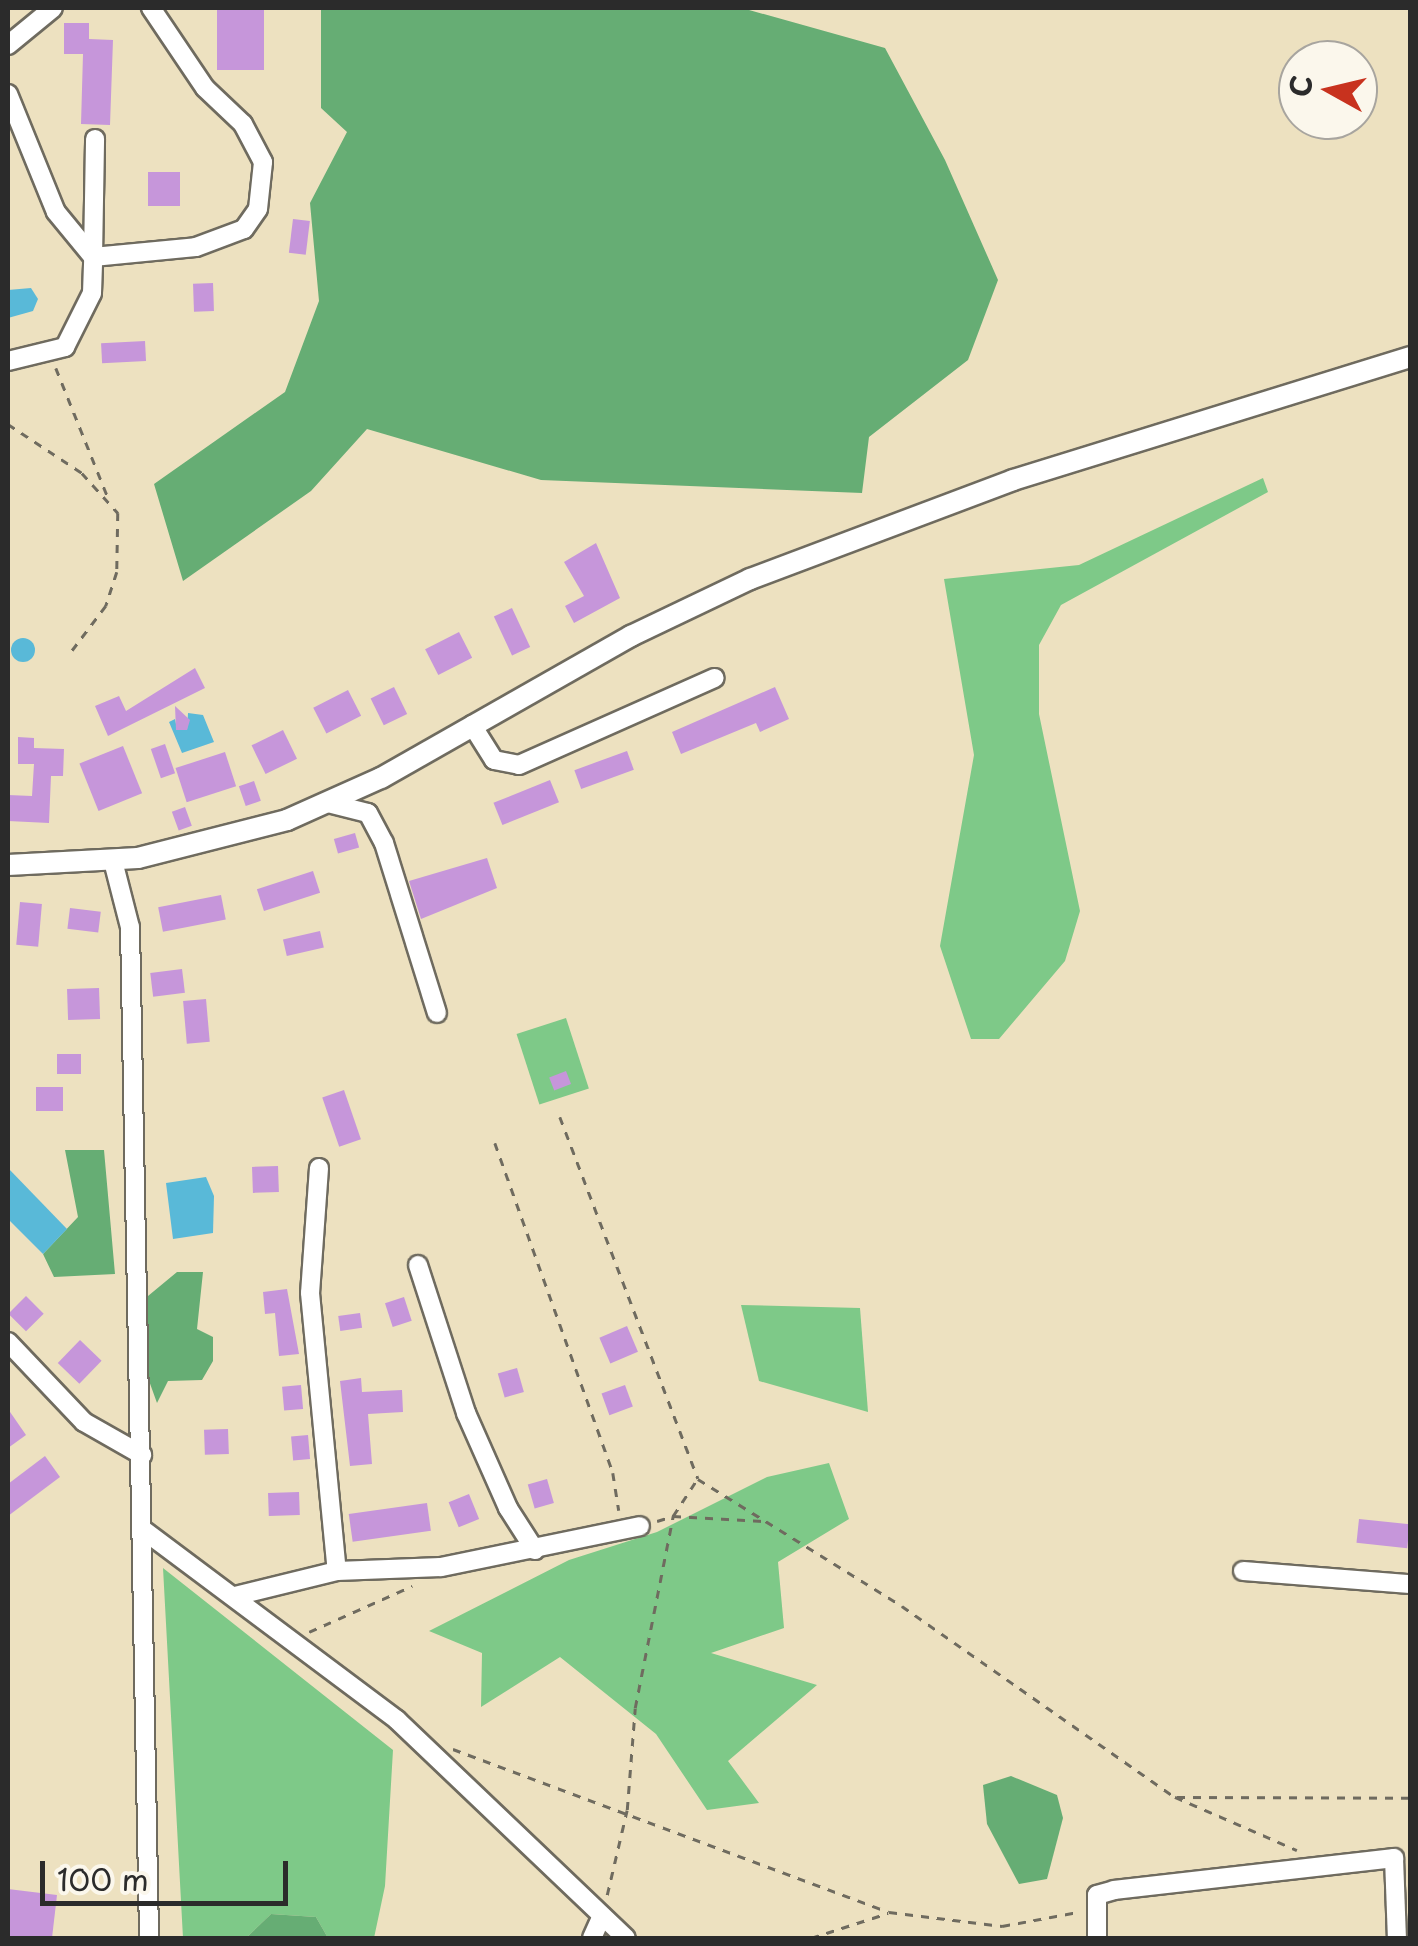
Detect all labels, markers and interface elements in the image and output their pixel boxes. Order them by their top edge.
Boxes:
north arrow [1278,40,1378,140]
text: С [1277,73,1323,99]
scale bar [45,1841,292,1903]
text: 100 m [57,1856,149,1901]

